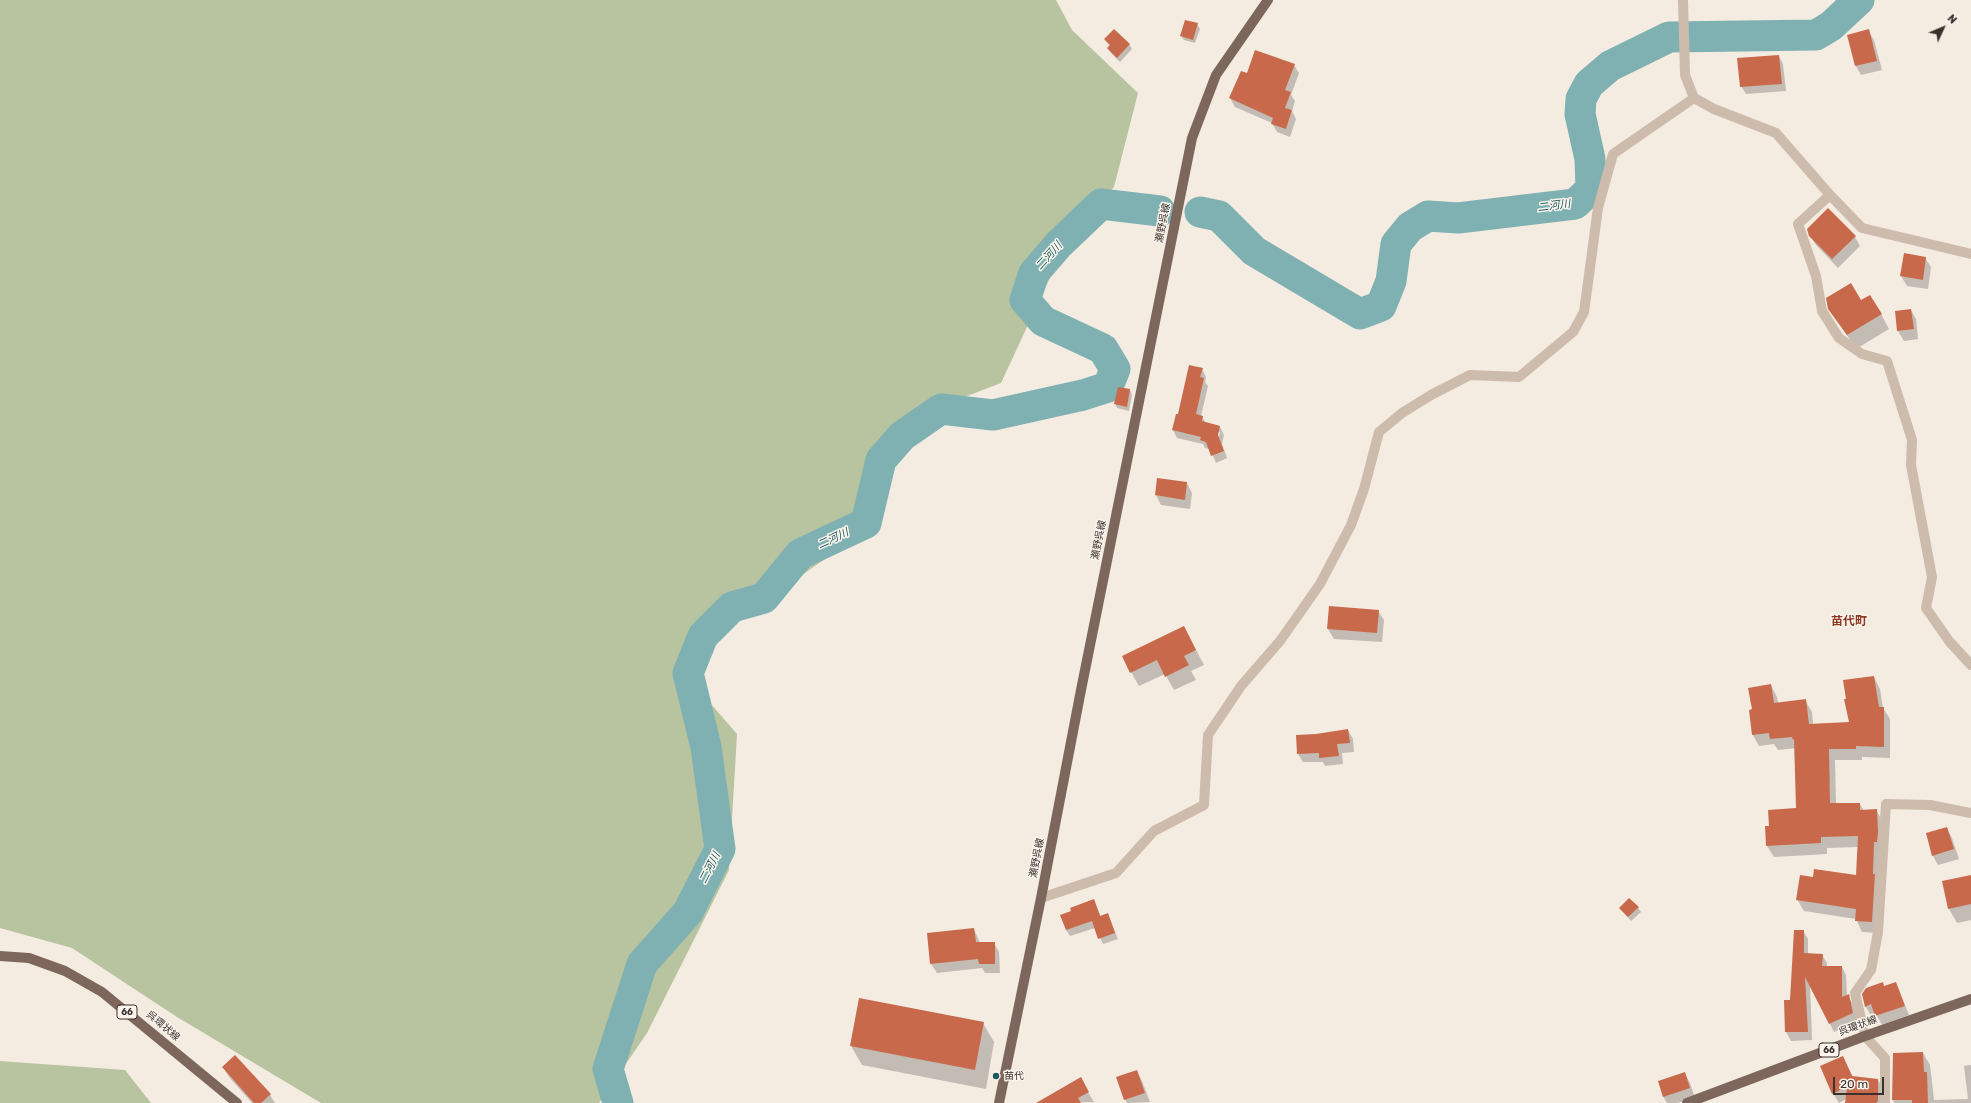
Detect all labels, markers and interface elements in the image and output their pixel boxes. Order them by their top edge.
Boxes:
north arrow [1923,8,1963,48]
text: N [1945,12,1959,27]
water label: 二河川 [1537,197,1571,215]
street label: 瀬野呉線 [1153,202,1173,244]
water label: 二河川 [1033,239,1065,273]
street label: 瀬野呉線 [1089,519,1109,561]
water label: 二河川 [815,526,851,552]
district label: 苗代町 [1831,615,1867,629]
street label: 瀬野呉線 [1027,837,1047,879]
water label: 二河川 [697,850,723,886]
road number: 66 [117,1005,137,1019]
street label: 呉環状線 [144,1009,182,1043]
street label: 呉環状線 [1837,1014,1879,1038]
road number: 66 [1819,1043,1839,1057]
scale bar [1835,1069,1886,1095]
place label: 苗代 [1004,1070,1024,1082]
marker: 苗代 [991,1071,1001,1081]
text: 20 m [1840,1077,1868,1091]

